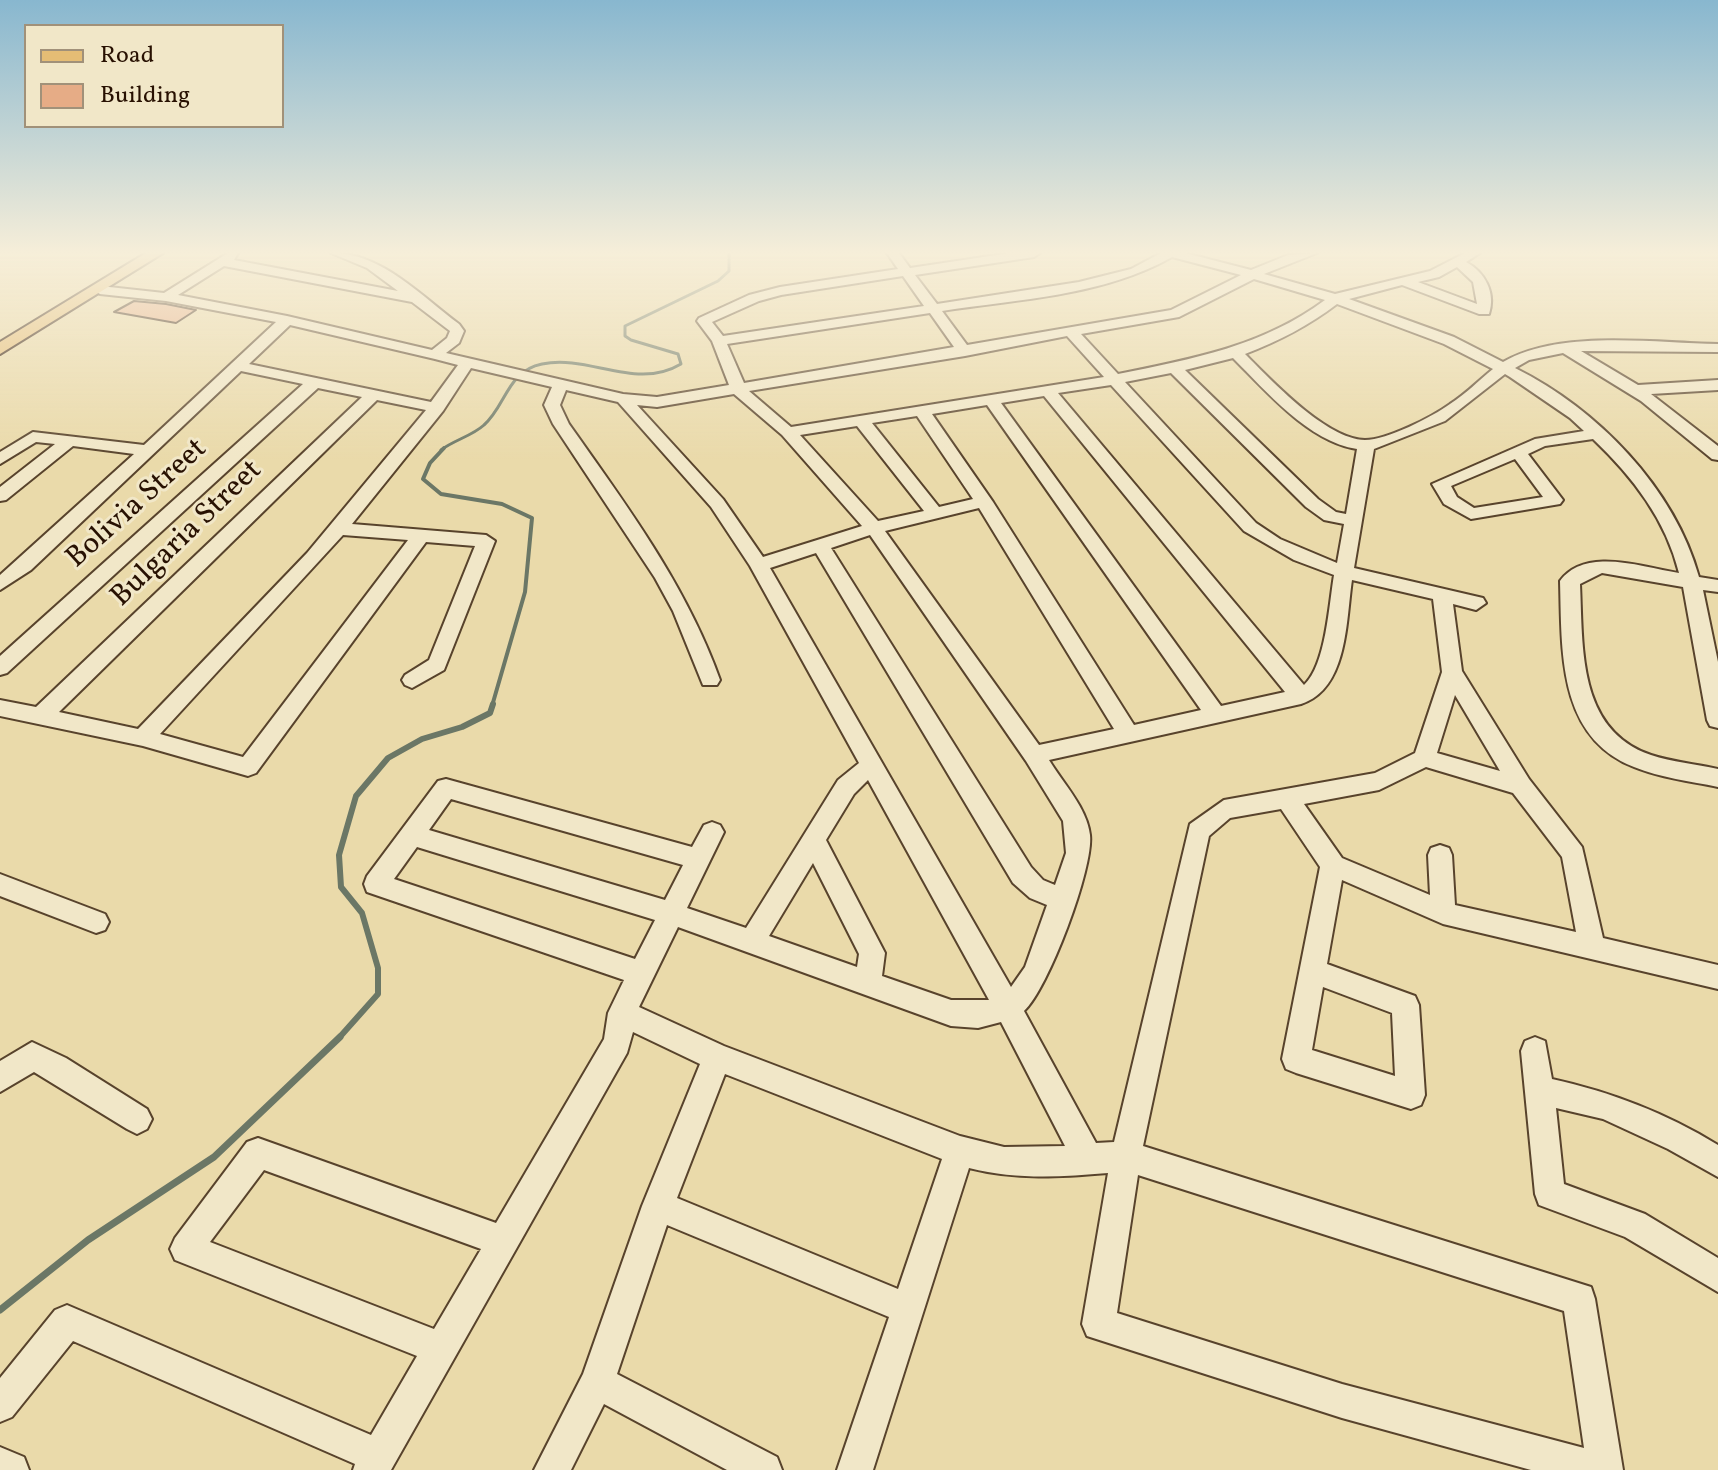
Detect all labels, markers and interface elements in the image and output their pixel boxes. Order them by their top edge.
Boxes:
legend [24,24,284,128]
text: Road [100,39,154,73]
text: Building [100,79,190,113]
street label: Bolivia Street [60,432,216,578]
street label: Bulgaria Street [105,454,271,616]

